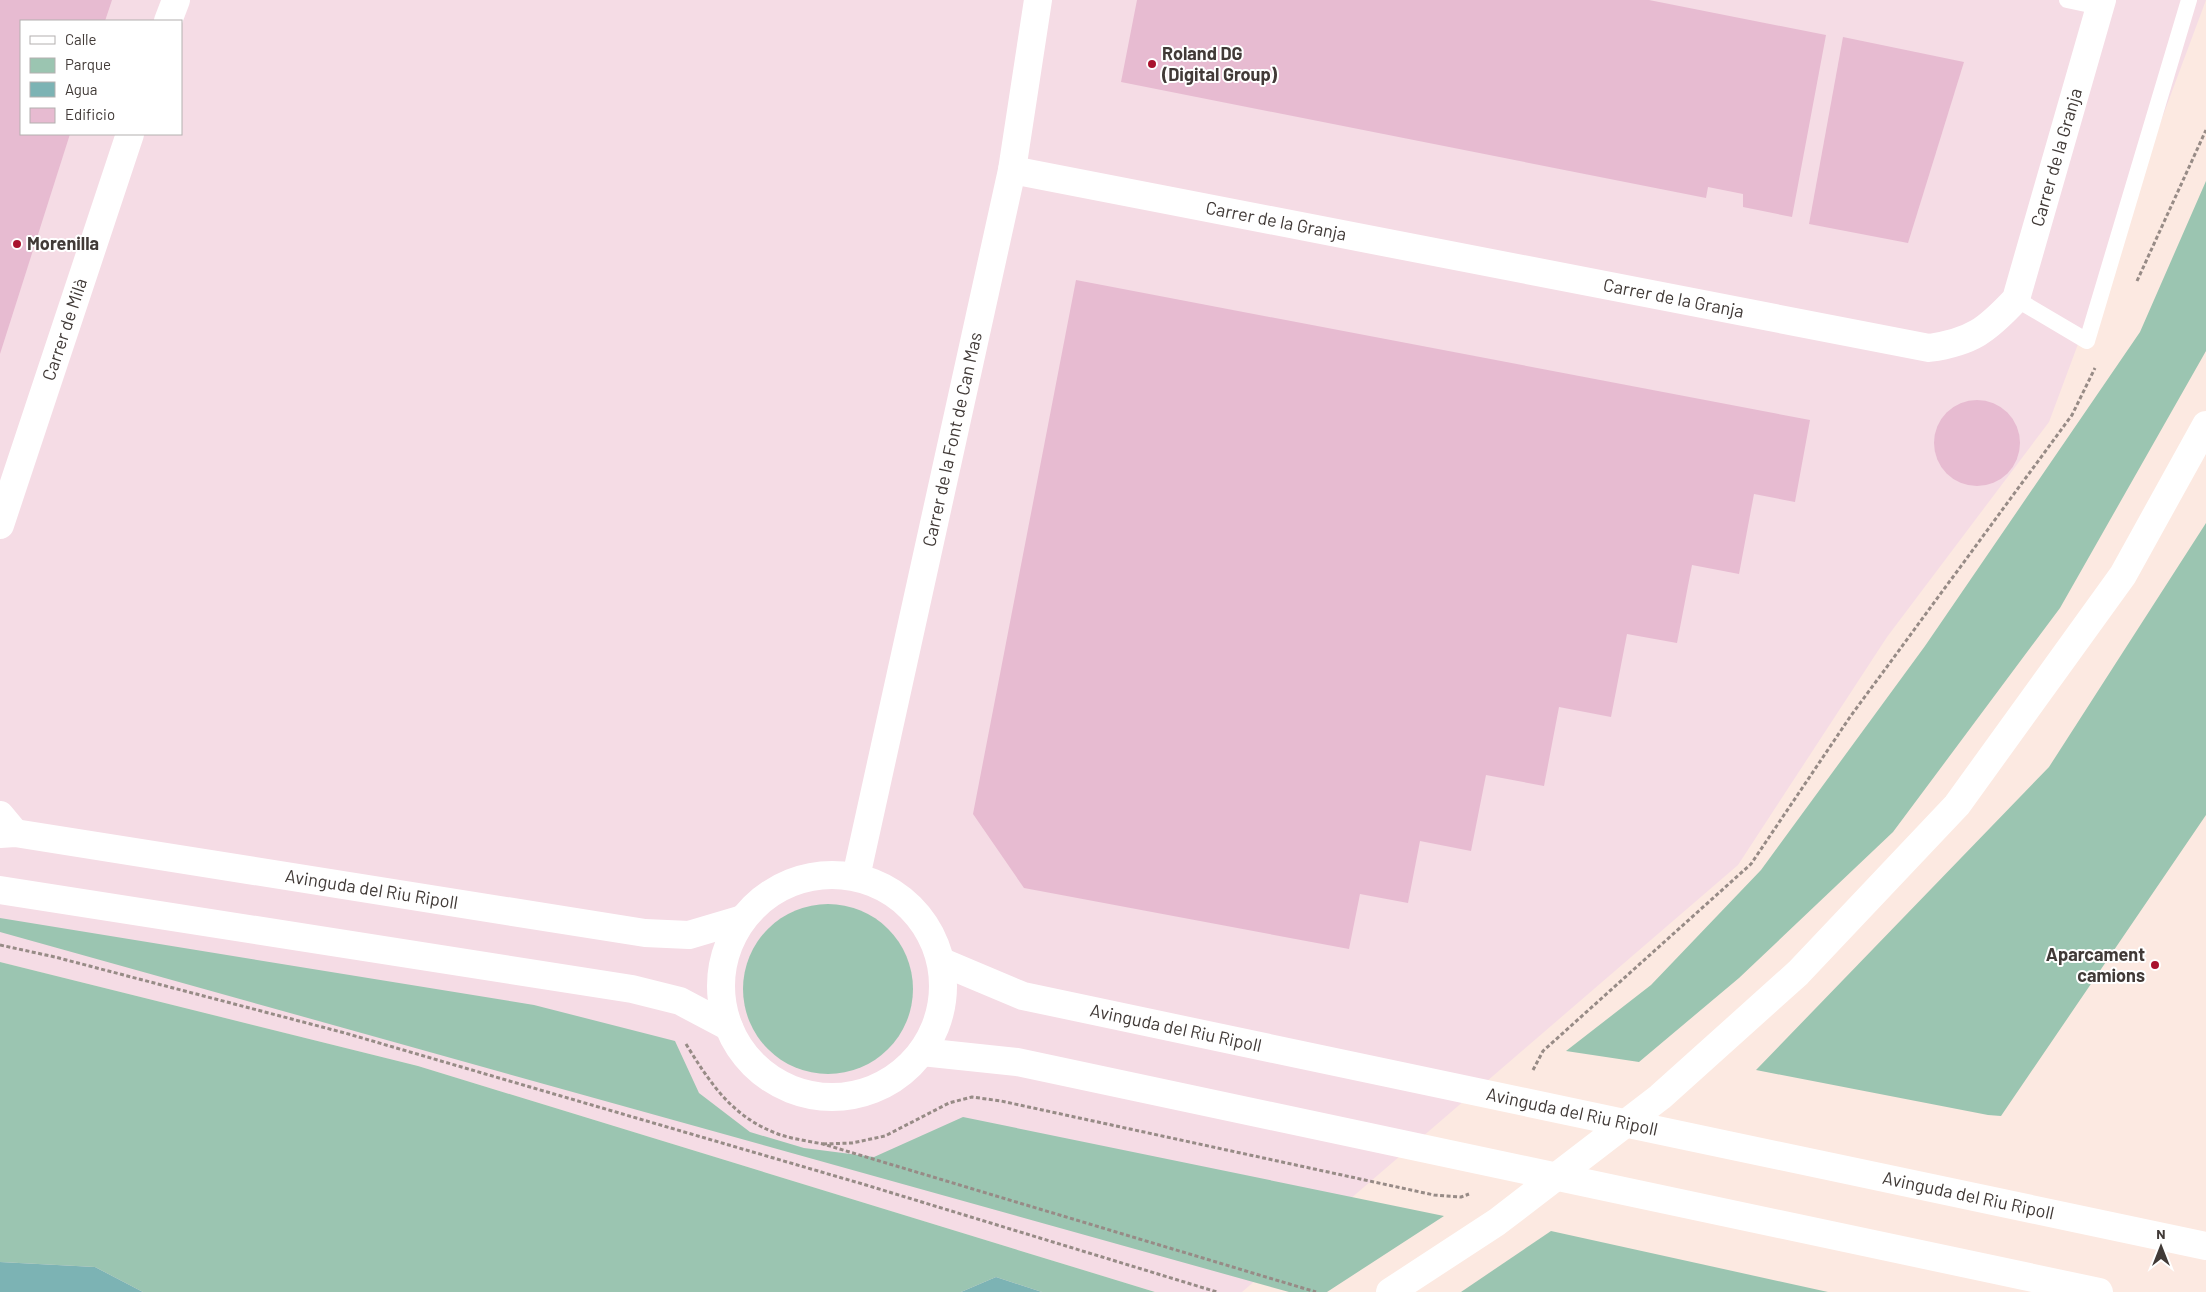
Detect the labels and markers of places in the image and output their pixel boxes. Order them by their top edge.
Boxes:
place label: Roland DG (Digital Group) [1161,42,1278,85]
marker: Roland DG (Digital Group) [1146,58,1158,70]
place label: Morenilla [27,232,99,254]
marker: Morenilla [11,238,23,250]
place label: Aparcament camions [2046,943,2145,986]
marker: Aparcament camions [2149,959,2161,971]

